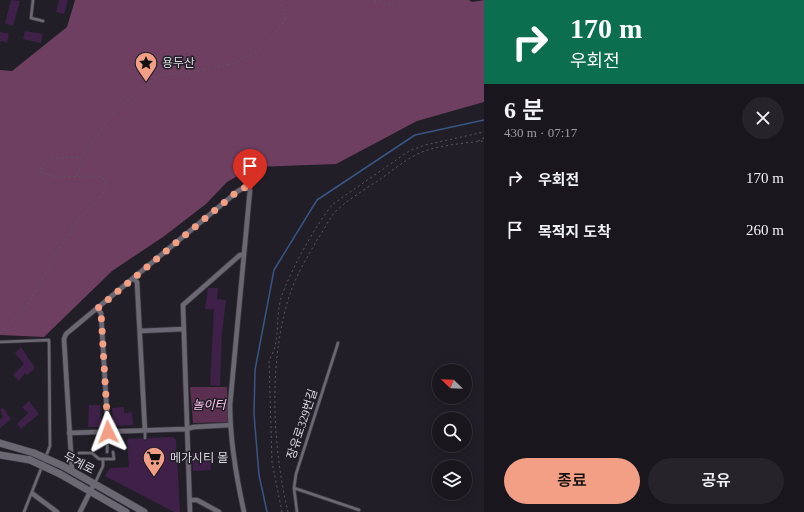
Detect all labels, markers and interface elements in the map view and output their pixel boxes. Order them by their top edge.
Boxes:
text: 170 m [570,13,642,44]
icon: right [504,16,556,68]
place icon: 용두산 [133,50,159,83]
text: 우회전 [570,51,620,71]
place label: 용두산 [162,56,195,70]
text: 6 분 [504,97,544,123]
button: close [742,97,784,139]
text: 430 m · 07:17 [504,125,577,140]
pin [233,149,267,190]
icon: arrive [239,155,261,177]
icon: right [504,167,526,189]
text: 170 m [746,170,784,186]
text: 우회전 [538,172,579,188]
icon: arrive [504,219,526,241]
text: 260 m [746,222,784,238]
text: 목적지 도착 [538,224,611,240]
north arrow [432,364,472,404]
map controls [432,364,472,500]
street label: 장유로329번길 [284,387,320,461]
park label: 놀이터 [192,398,228,412]
position arrow [87,411,129,453]
button: search [432,412,472,452]
supermarket icon: 메가시티 몰 [141,445,167,478]
street label: 무계로 [61,449,97,477]
place label: 메가시티 몰 [170,451,228,465]
button: 종료 [504,458,640,504]
button: 공유 [648,458,784,504]
button: layers [432,460,472,500]

